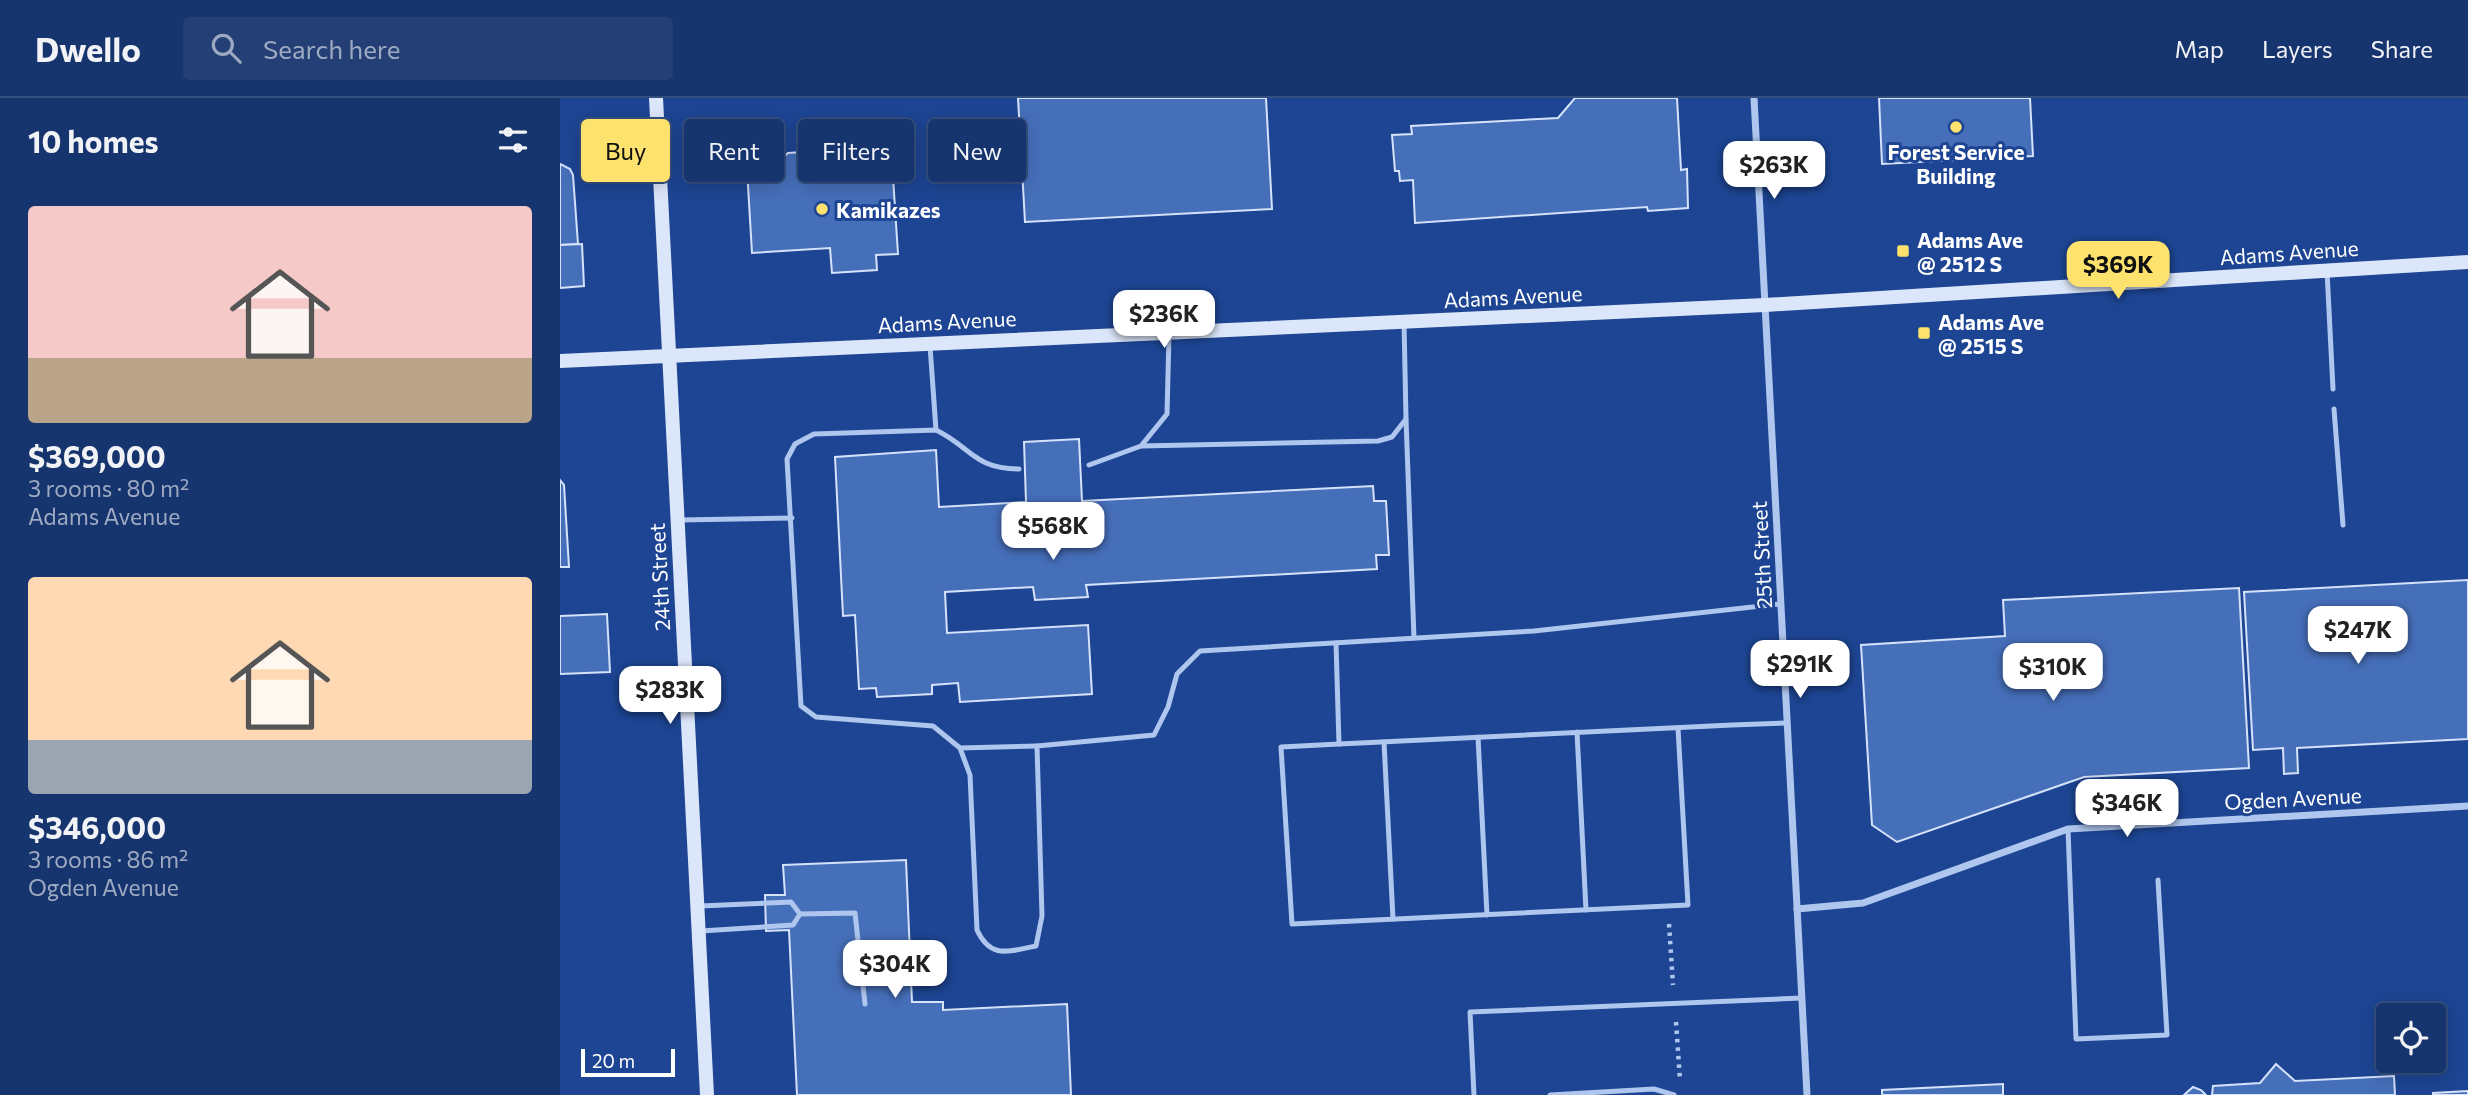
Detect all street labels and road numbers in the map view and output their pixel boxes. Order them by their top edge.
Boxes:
street label: Adams Avenue [2219,235,2359,269]
street label: Adams Avenue [1443,280,1583,312]
street label: Adams Avenue [877,305,1017,337]
street label: 25th Street [1746,501,1776,609]
street label: 24th Street [644,522,674,632]
street label: Ogden Avenue [2224,782,2362,814]

